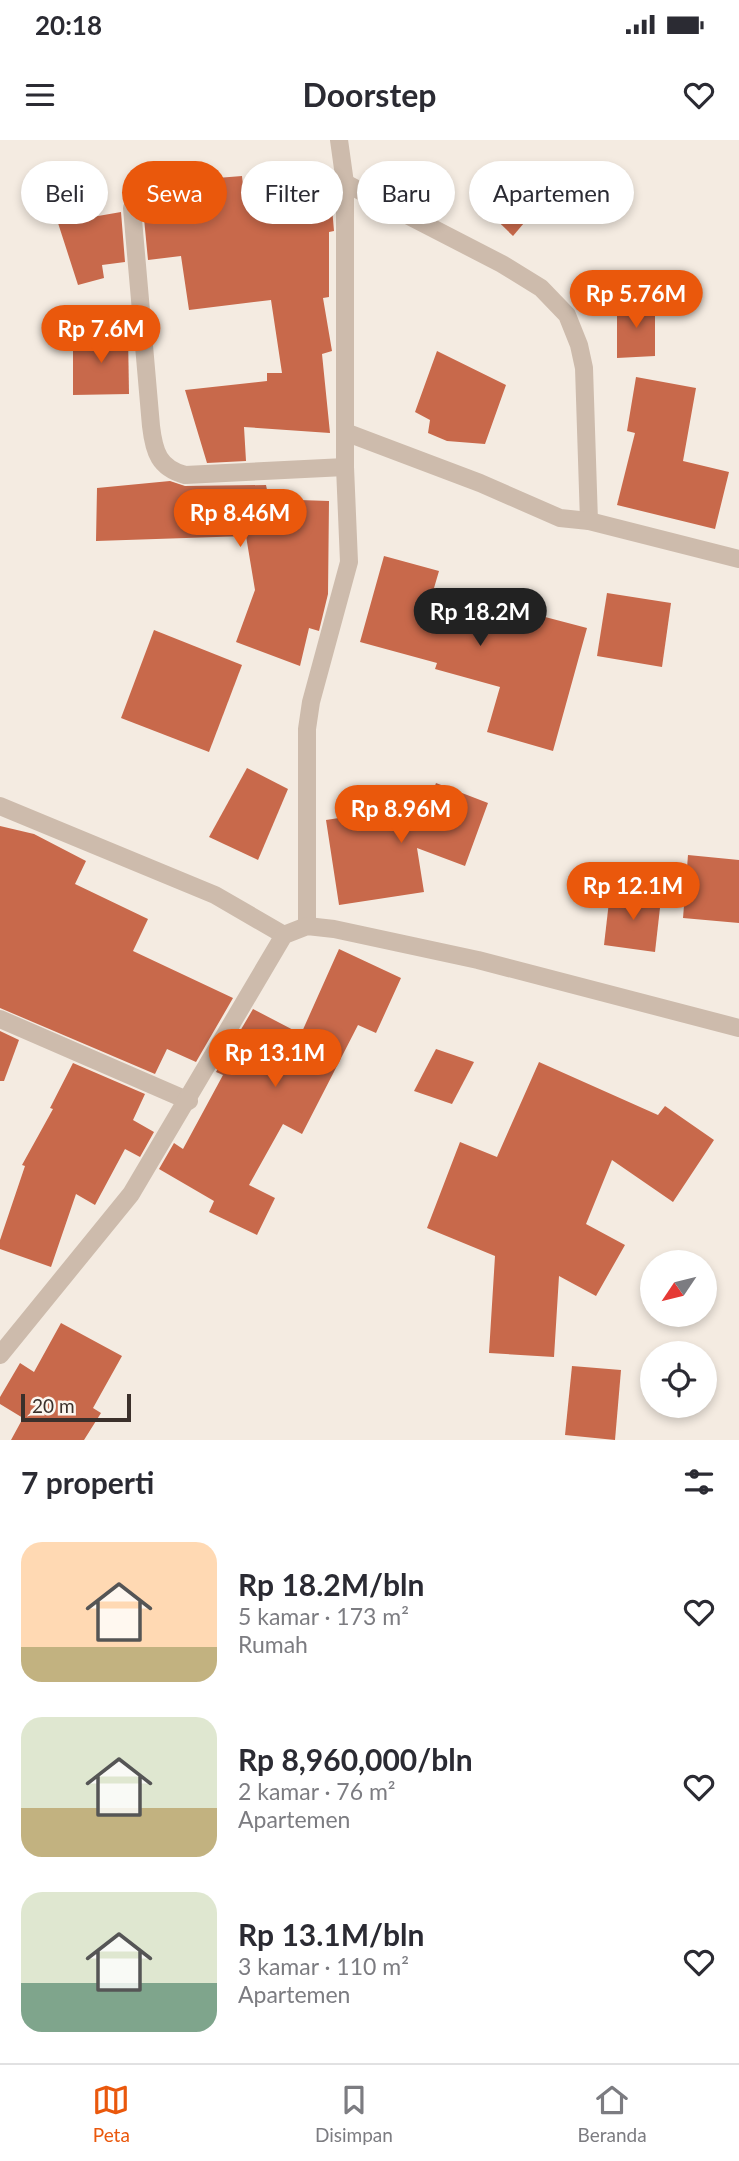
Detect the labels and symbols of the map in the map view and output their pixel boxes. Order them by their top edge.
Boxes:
pin: Rp 5.76M [564,270,708,330]
pin: Rp 7.6M [36,306,166,365]
pin: Rp 8.46M [168,490,312,549]
pin: Rp 18.2M [408,588,552,648]
pin: Rp 8.96M [329,786,473,845]
pin: Rp 12.1M [561,862,705,922]
pin: Rp 13.1M [203,1030,347,1089]
north arrow [640,1250,718,1326]
scale bar [21,1391,131,1423]

